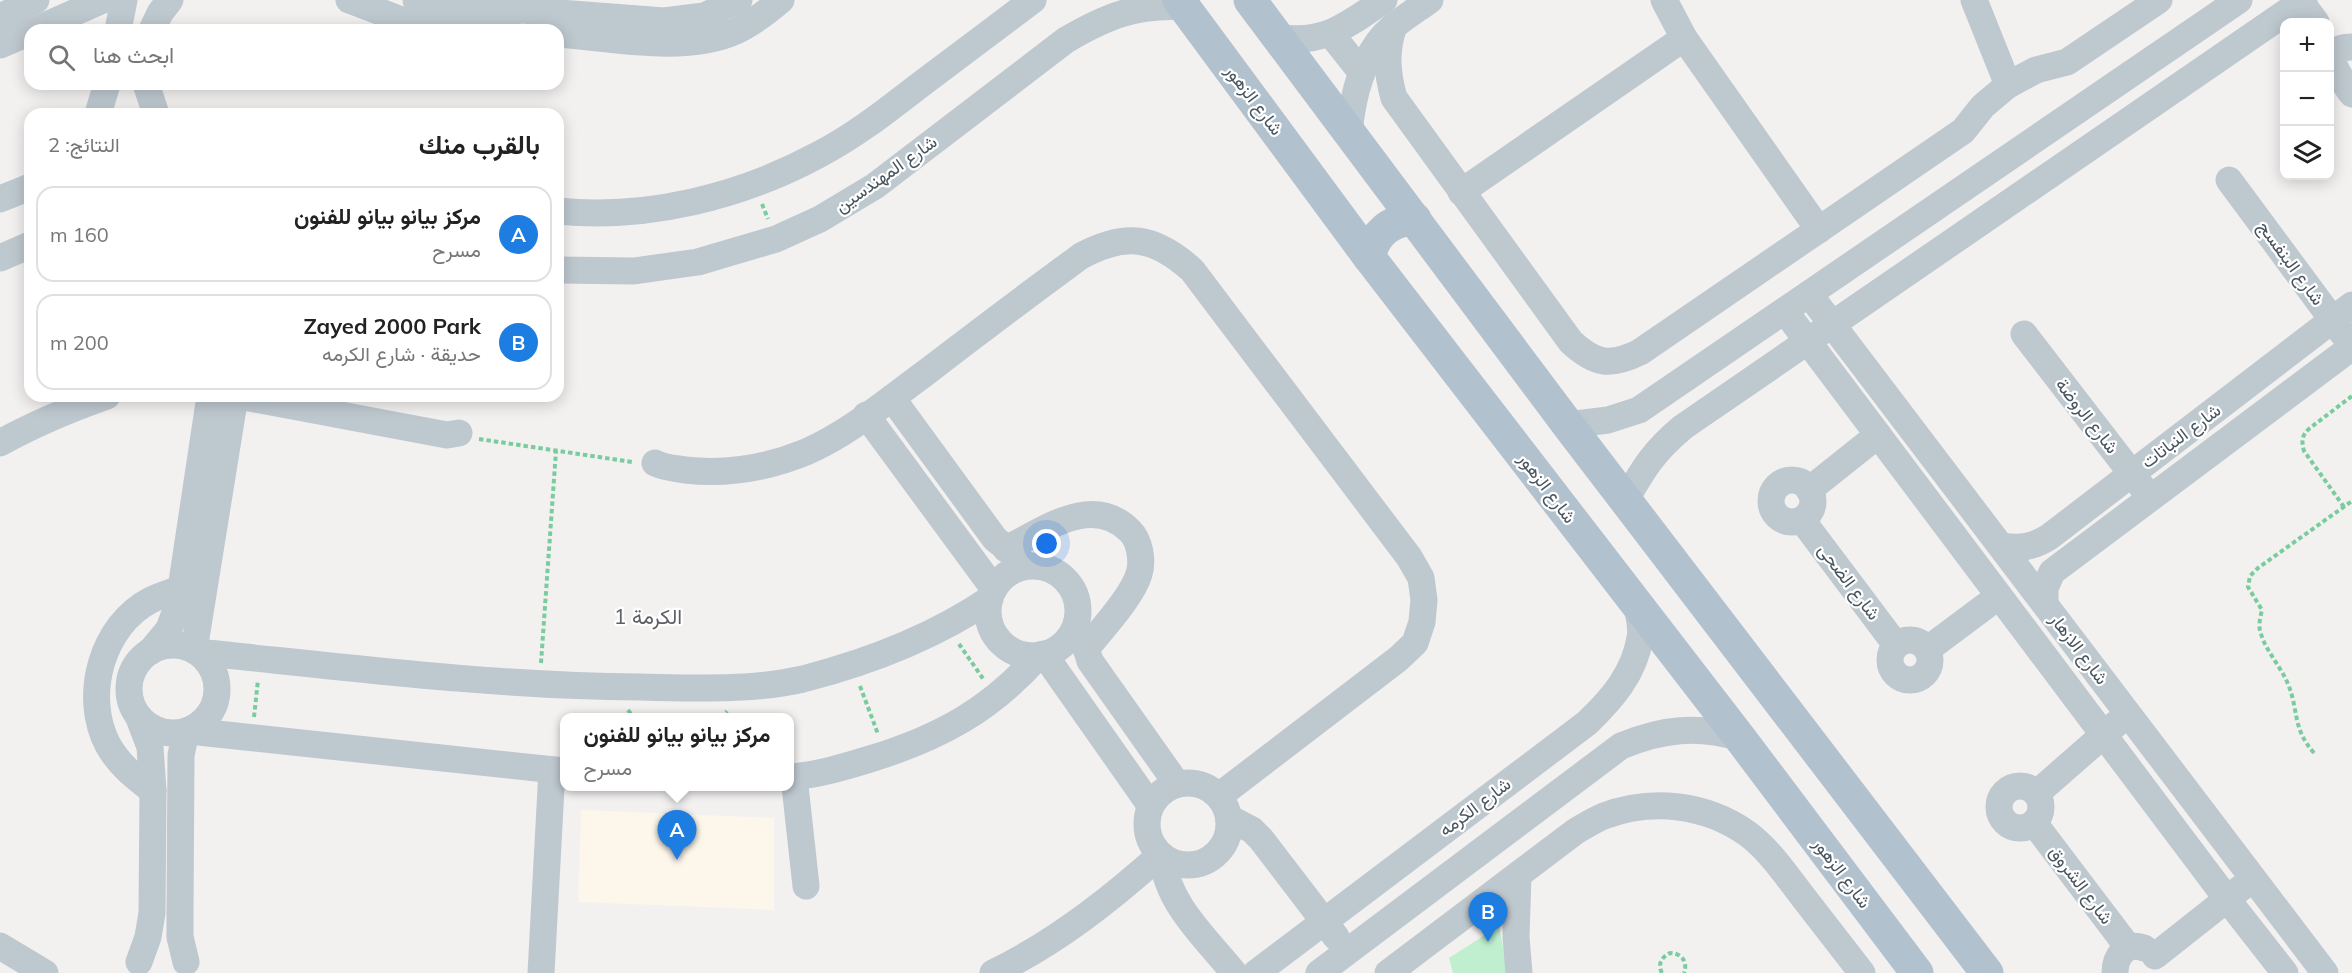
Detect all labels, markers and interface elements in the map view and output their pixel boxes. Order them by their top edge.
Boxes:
map controls [2280,18,2334,180]
button: + [2280,18,2334,72]
search box [24,24,564,90]
icon: search [45,41,78,74]
text: ابحث هنا [93,41,174,69]
street label: شارع الزهور [1219,59,1288,140]
button: − [2280,72,2334,126]
button: layers [2280,126,2334,180]
text: بالقرب منك [419,128,540,161]
street label: شارع المهندسين [830,130,942,218]
text: النتائج: 2 [48,132,120,157]
text: مركز بيانو بيانو للفنون [294,202,481,230]
street label: شارع البنفسج [2252,216,2330,310]
text: 160 m [50,222,109,247]
text: A [511,222,526,247]
text: مسرح [432,237,481,262]
text: Zayed 2000 Park [303,312,481,340]
text: 200 m [50,330,109,355]
text: B [512,330,525,355]
text: حديقة · شارع الكرمه [322,341,481,366]
street label: شارع الروضة [2050,373,2124,459]
street label: شارع النباتات [2136,398,2226,474]
street label: شارع الزهور [1512,447,1581,528]
your location [1032,529,1061,558]
street label: شارع الضحى [1812,539,1886,625]
district label: الكرمة 1 [614,603,682,630]
street label: شارع الازهار [2044,608,2114,690]
popup [560,713,794,791]
text: مركز بيانو بيانو للفنون [584,720,770,748]
text: مسرح [584,755,632,780]
street label: شارع الكرمه [1434,772,1516,842]
pin: A [658,810,696,860]
street label: شارع الزهور [1807,832,1876,913]
street label: شارع الشروق [2044,841,2118,929]
pin: B [1468,892,1508,942]

